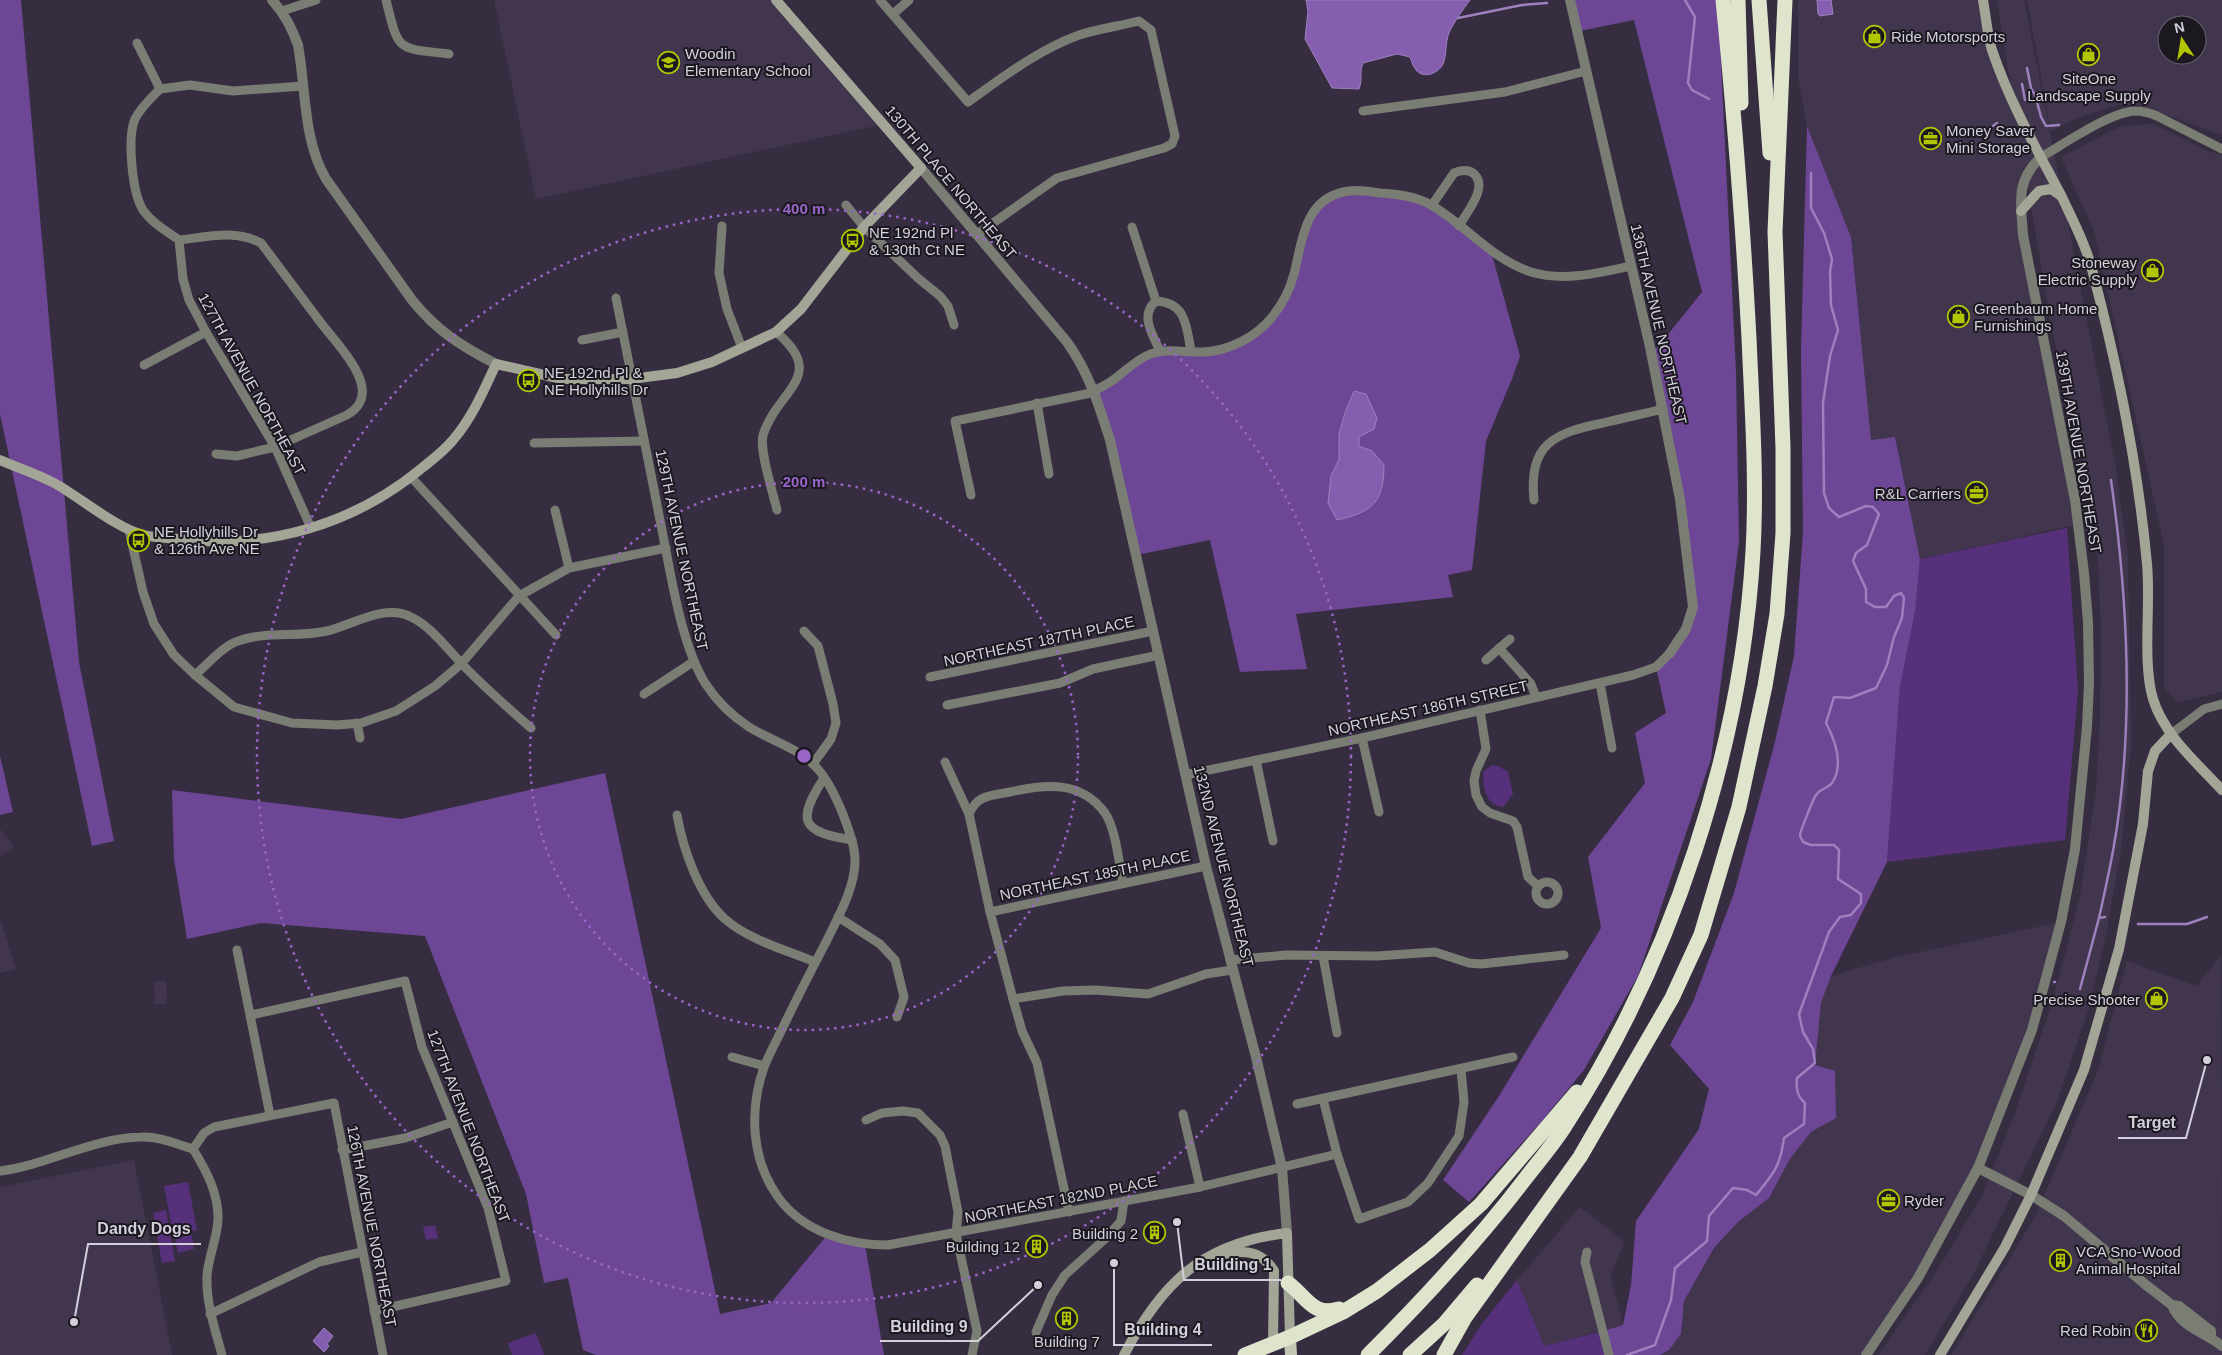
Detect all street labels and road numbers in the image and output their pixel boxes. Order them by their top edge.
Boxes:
street label: 130TH PLACE NORTHEAST [882,102,1020,262]
street label: 136TH AVENUE NORTHEAST [1628,222,1690,426]
street label: 127TH AVENUE NORTHEAST [195,290,309,478]
street label: 139TH AVENUE NORTHEAST [2053,349,2105,555]
street label: 129TH AVENUE NORTHEAST [652,448,712,652]
street label: NORTHEAST 187TH PLACE [942,612,1136,670]
street label: NORTHEAST 186TH STREET [1326,677,1530,739]
street label: 132ND AVENUE NORTHEAST [1191,764,1257,968]
street label: NORTHEAST 185TH PLACE [998,846,1192,904]
street label: 127TH AVENUE NORTHEAST [424,1027,514,1225]
street label: 126TH AVENUE NORTHEAST [344,1124,400,1328]
street label: NORTHEAST 182ND PLACE [963,1172,1159,1226]

